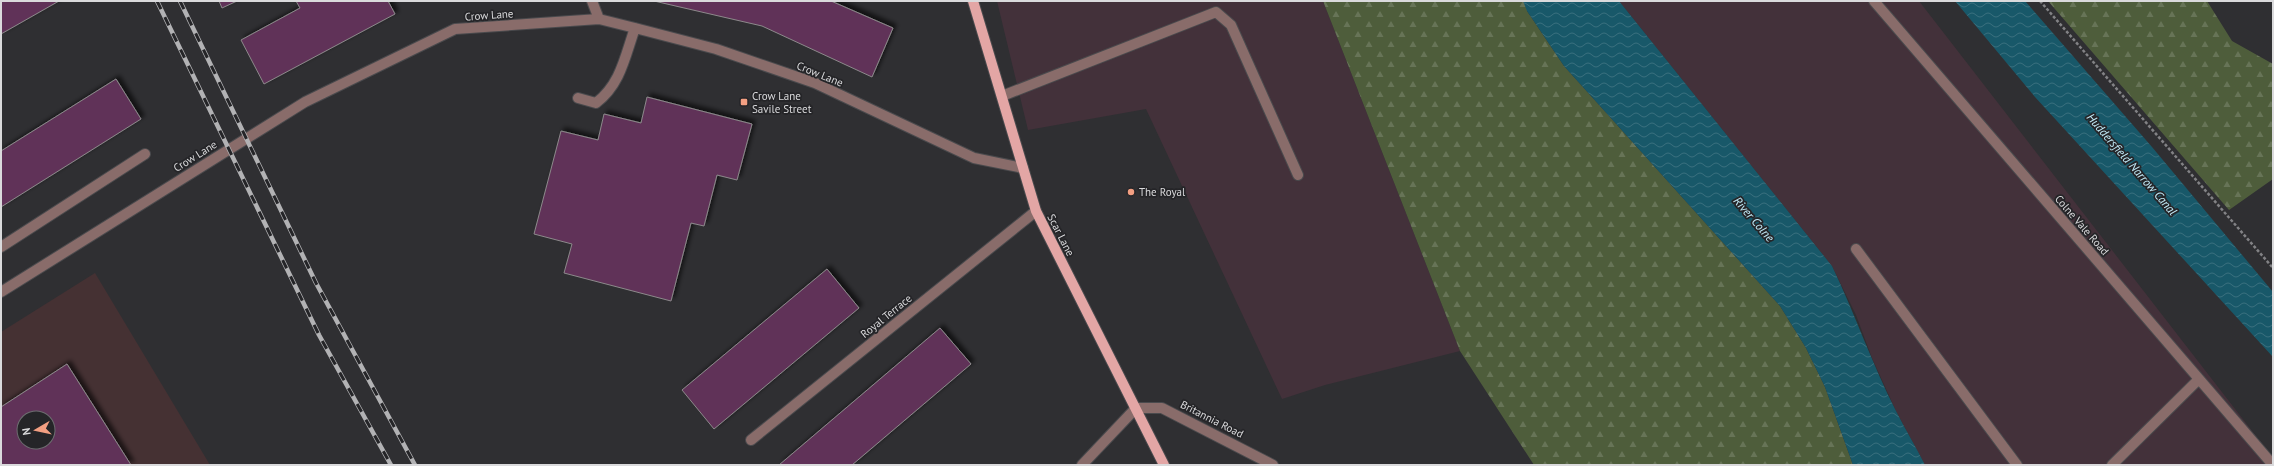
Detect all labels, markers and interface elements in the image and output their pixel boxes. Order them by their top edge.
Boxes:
street label: Crow Lane [464,6,514,24]
street label: Crow Lane [795,58,846,90]
place label: Crow Lane Savile Street [752,89,812,116]
marker: Crow Lane Savile Street [739,97,749,107]
water label: Huddersfield Narrow Canal [2084,110,2181,219]
street label: Crow Lane [171,137,220,175]
place label: The Royal [1139,185,1186,199]
marker: The Royal [1126,187,1136,197]
street label: Colne Vale Road [2052,192,2112,258]
water label: River Colne [1730,193,1778,245]
street label: Scar Lane [1044,212,1078,259]
street label: Royal Terrace [858,291,915,341]
street label: Britannia Road [1178,397,1246,441]
north arrow [16,410,56,450]
text: N [19,427,34,436]

